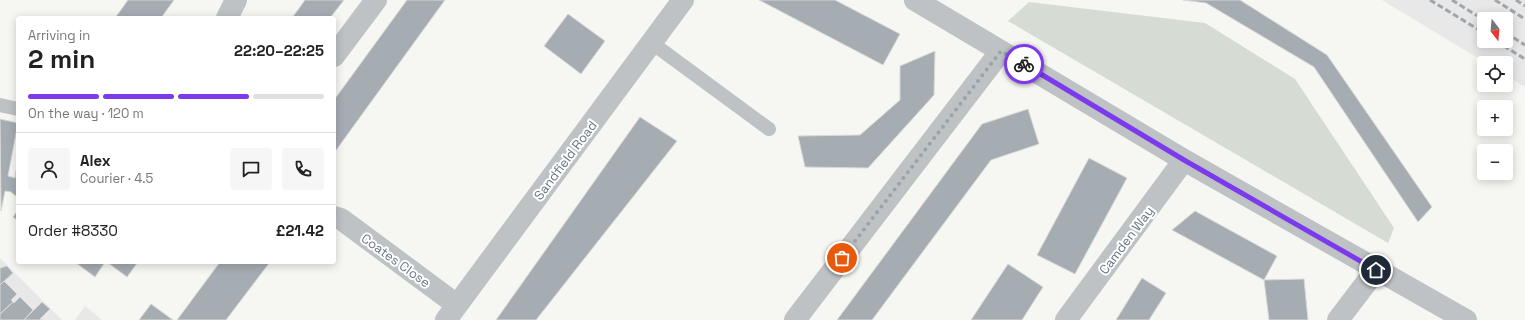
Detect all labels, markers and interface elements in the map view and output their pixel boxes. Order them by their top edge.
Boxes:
north arrow [1477,12,1513,48]
map controls [1477,12,1513,180]
text: Arriving in [28,27,90,44]
text: 22:20–22:25 [234,41,324,60]
text: 2 min [28,42,95,76]
courier [1004,44,1044,84]
icon: bike [1013,53,1035,75]
button: locate [1477,56,1513,92]
button: + [1477,100,1513,136]
text: On the way · 120 m [28,105,144,122]
street label: Sandfield Road [530,117,601,203]
button: − [1477,144,1513,180]
button: person [28,148,70,190]
button: chat [230,148,272,190]
button: phone [282,148,324,190]
text: Alex [80,151,111,170]
text: Courier · 4.5 [80,170,153,187]
street label: Camden Way [1095,203,1158,278]
text: Order #8330 [28,221,118,240]
text: £21.42 [276,221,324,240]
street label: Coates Close [358,230,434,291]
pin [825,241,859,275]
icon: bag [831,247,853,269]
pin [1359,253,1393,287]
icon: home [1365,259,1387,281]

